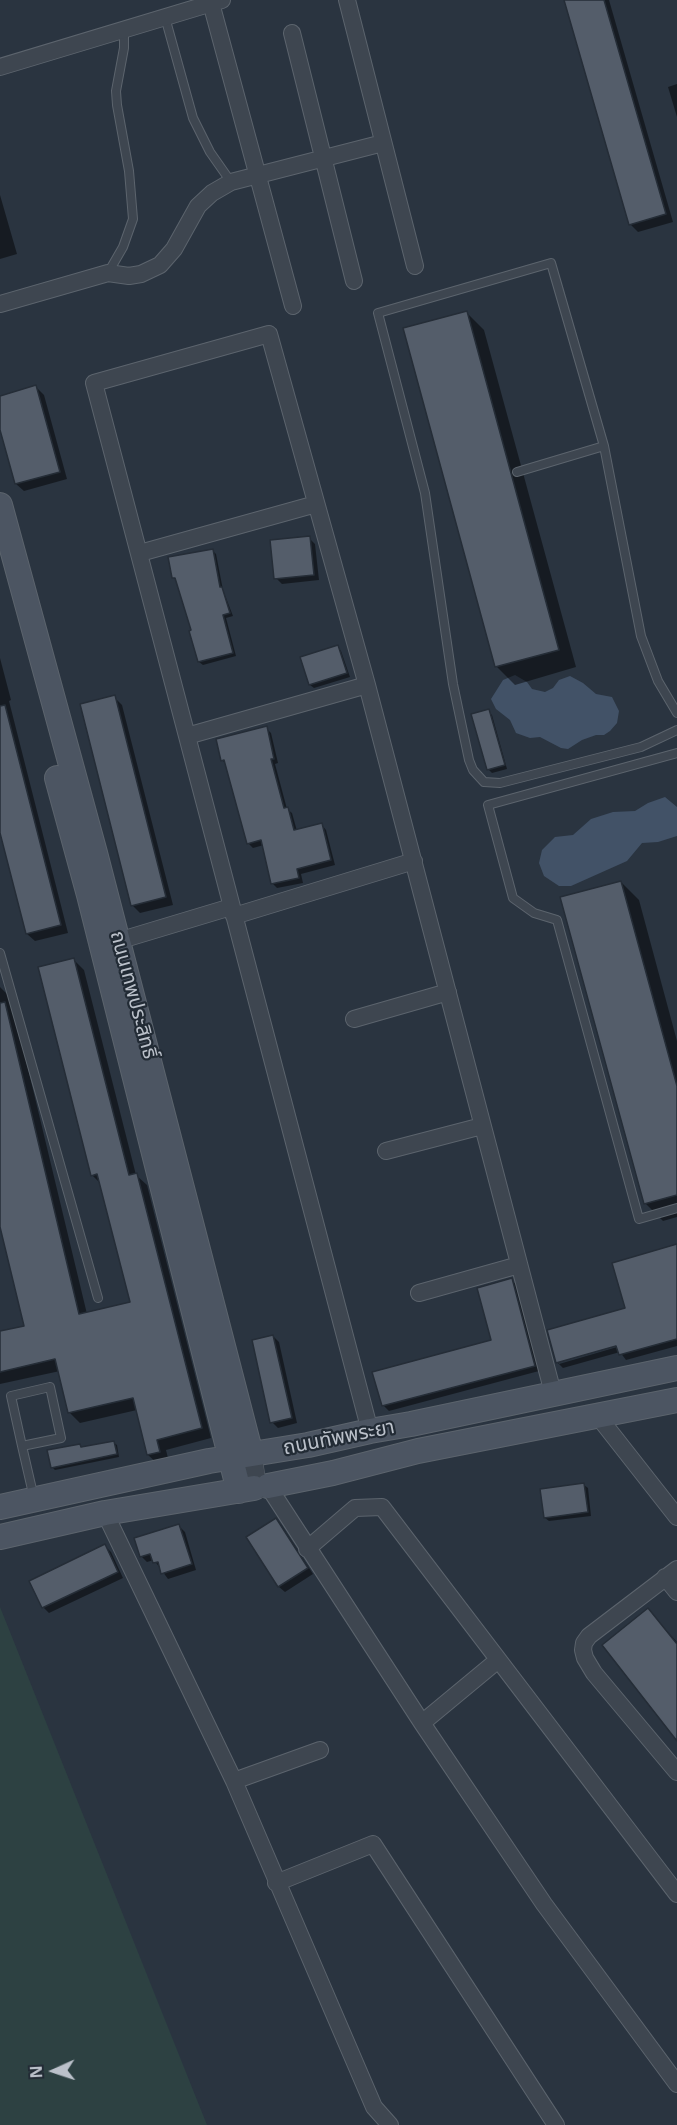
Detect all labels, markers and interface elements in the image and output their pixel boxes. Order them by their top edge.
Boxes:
street label: ถนนเทพประสิทธิ์ [104,928,162,1062]
street label: ถนนทัพพระยา [281,1415,397,1461]
north arrow [24,2041,84,2101]
text: N [25,2065,47,2079]

